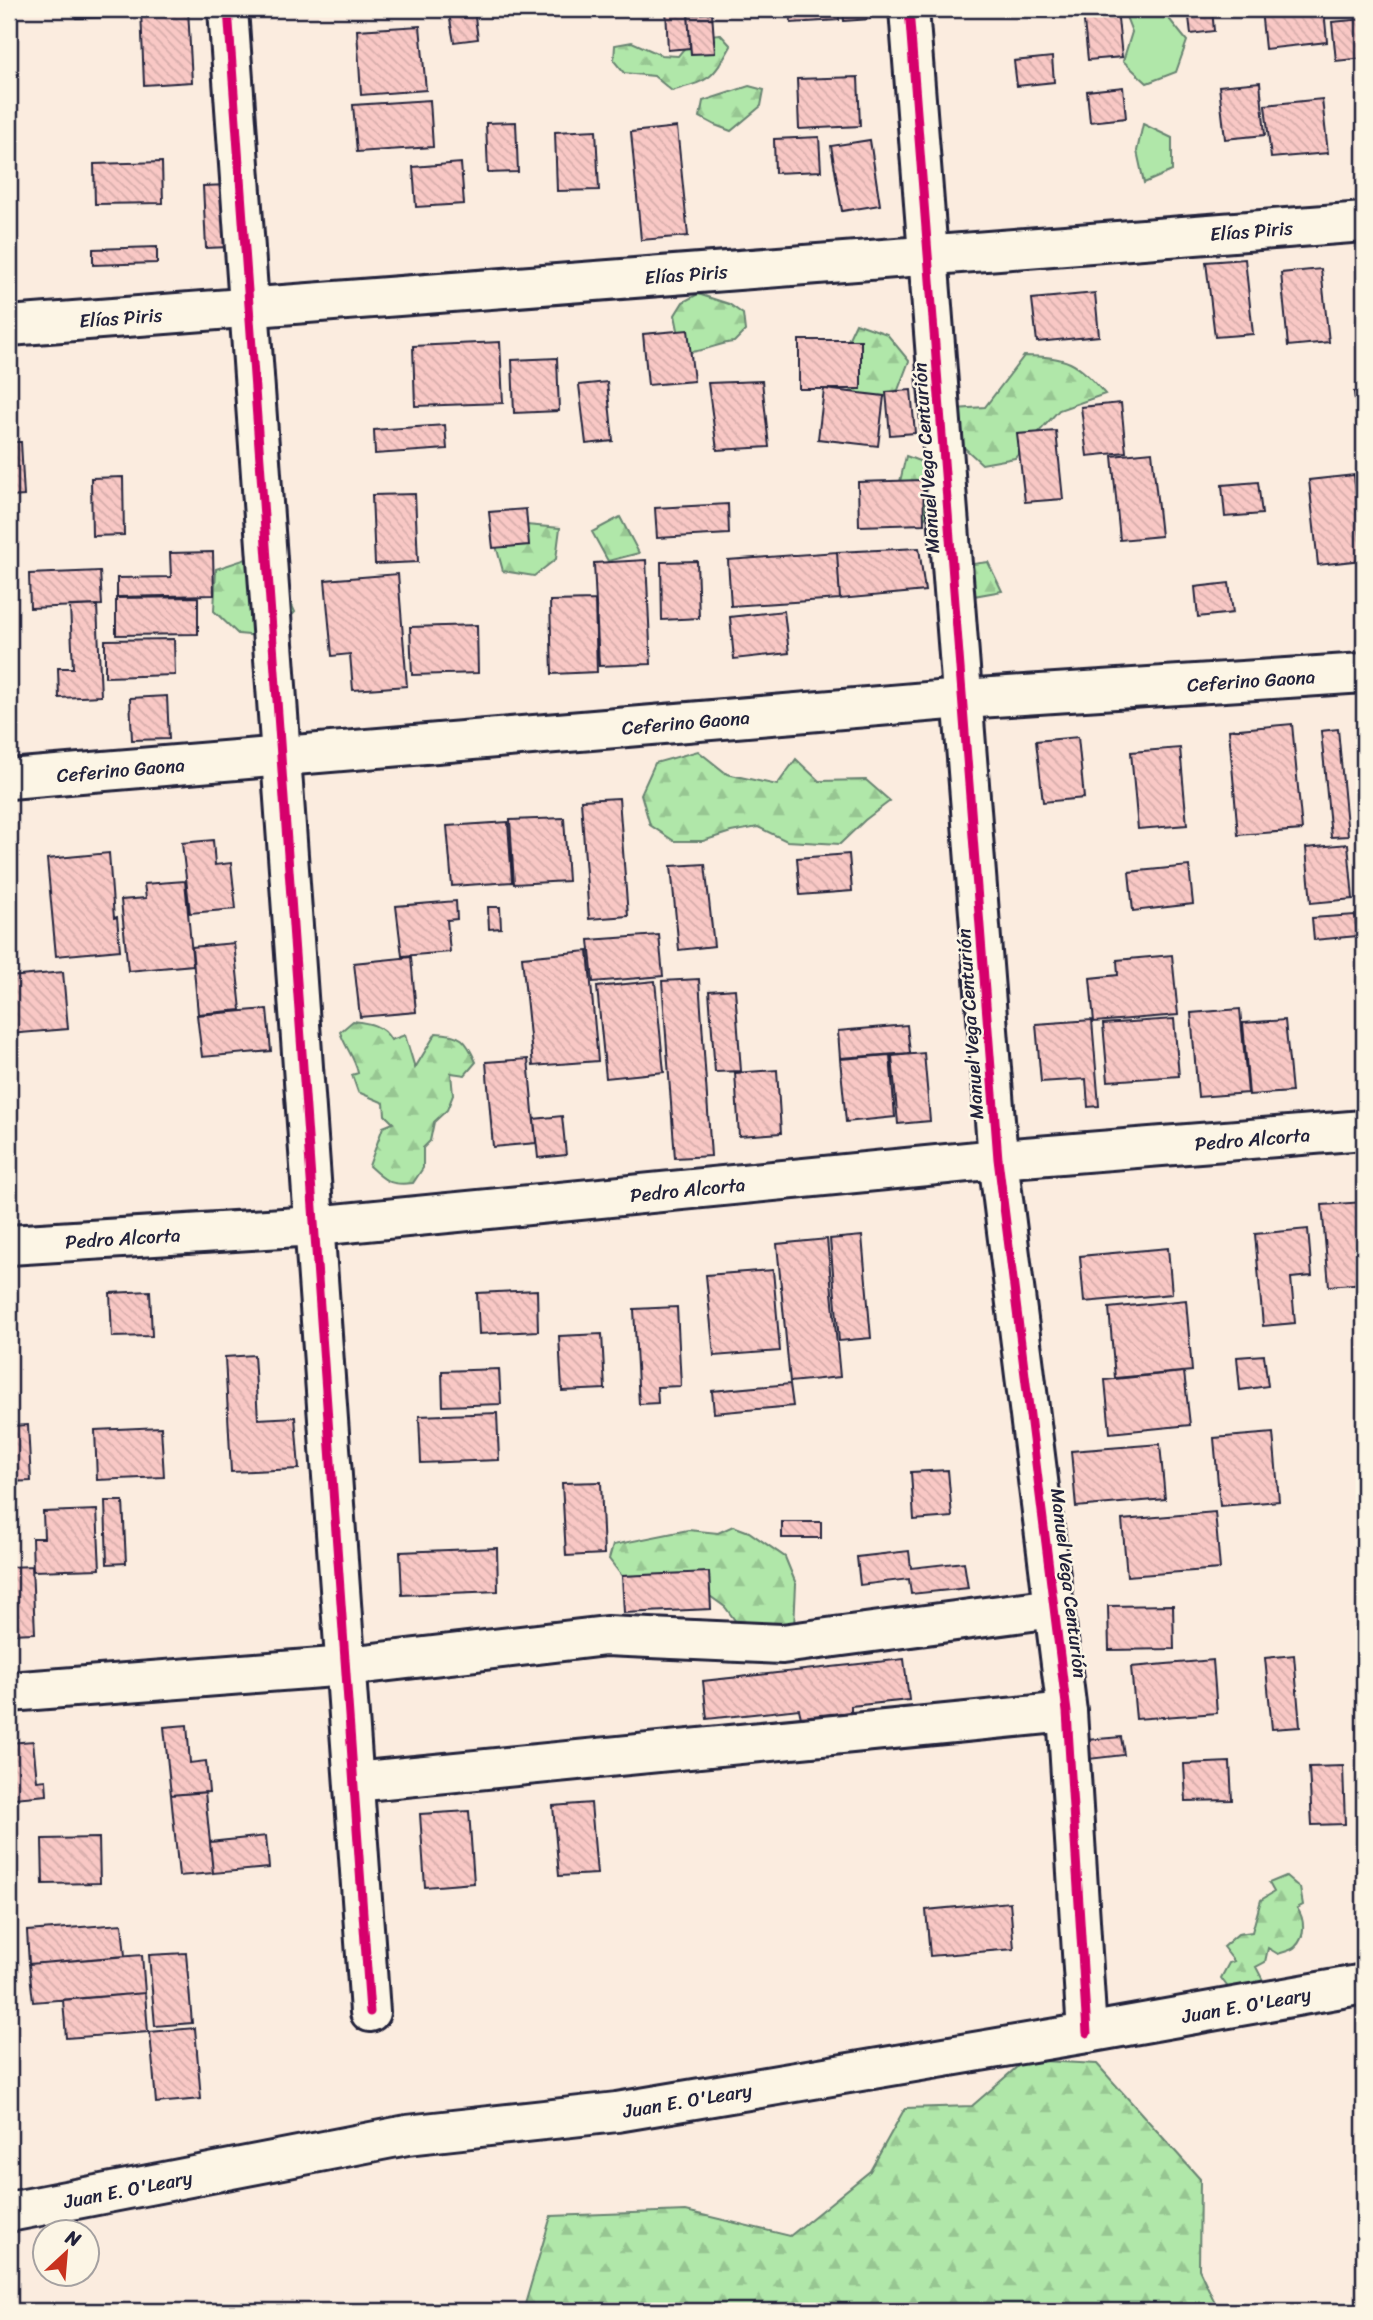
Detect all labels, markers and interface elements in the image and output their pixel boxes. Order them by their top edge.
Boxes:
street label: Elías Piris [1209,211,1294,250]
street label: Elías Piris [643,254,729,294]
street label: Elías Piris [78,298,164,337]
street label: Manuel Vega Centurión [903,361,949,555]
street label: Ceferino Gaona [1186,660,1317,701]
street label: Ceferino Gaona [620,700,751,744]
street label: Ceferino Gaona [55,748,186,791]
street label: Manuel Vega Centurión [947,927,993,1121]
street label: Pedro Alcorta [1193,1118,1312,1160]
street label: Pedro Alcorta [629,1167,747,1212]
street label: Pedro Alcorta [64,1218,182,1258]
street label: Manuel Vega Centurión [1041,1486,1097,1680]
street label: Juan E. O'Leary [1178,1977,1313,2033]
street label: Juan E. O'Leary [619,2073,755,2127]
street label: Juan E. O'Leary [60,2160,195,2218]
north arrow [32,2218,102,2288]
text: N [59,2220,87,2256]

